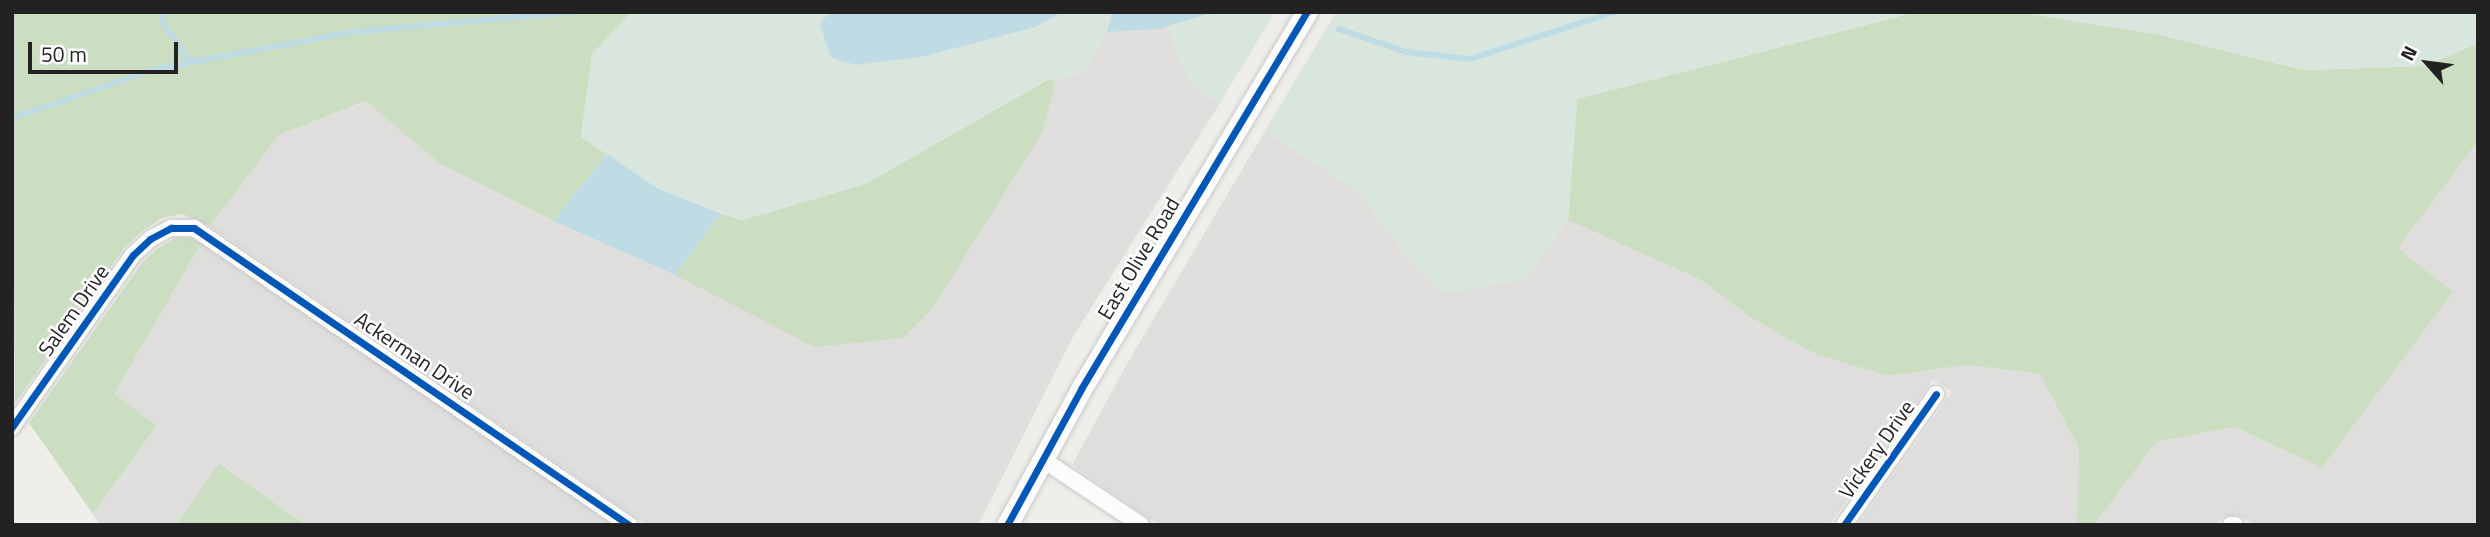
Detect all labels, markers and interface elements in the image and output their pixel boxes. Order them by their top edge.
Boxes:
scale bar [32,28,182,72]
north arrow [2392,28,2462,98]
text: 50 m [41,38,87,70]
text: N [2392,40,2424,66]
street label: East Olive Road [1092,192,1184,324]
street label: Salem Drive [32,260,114,360]
street label: Ackerman Drive [350,306,480,404]
street label: Vickery Drive [1833,395,1919,503]

